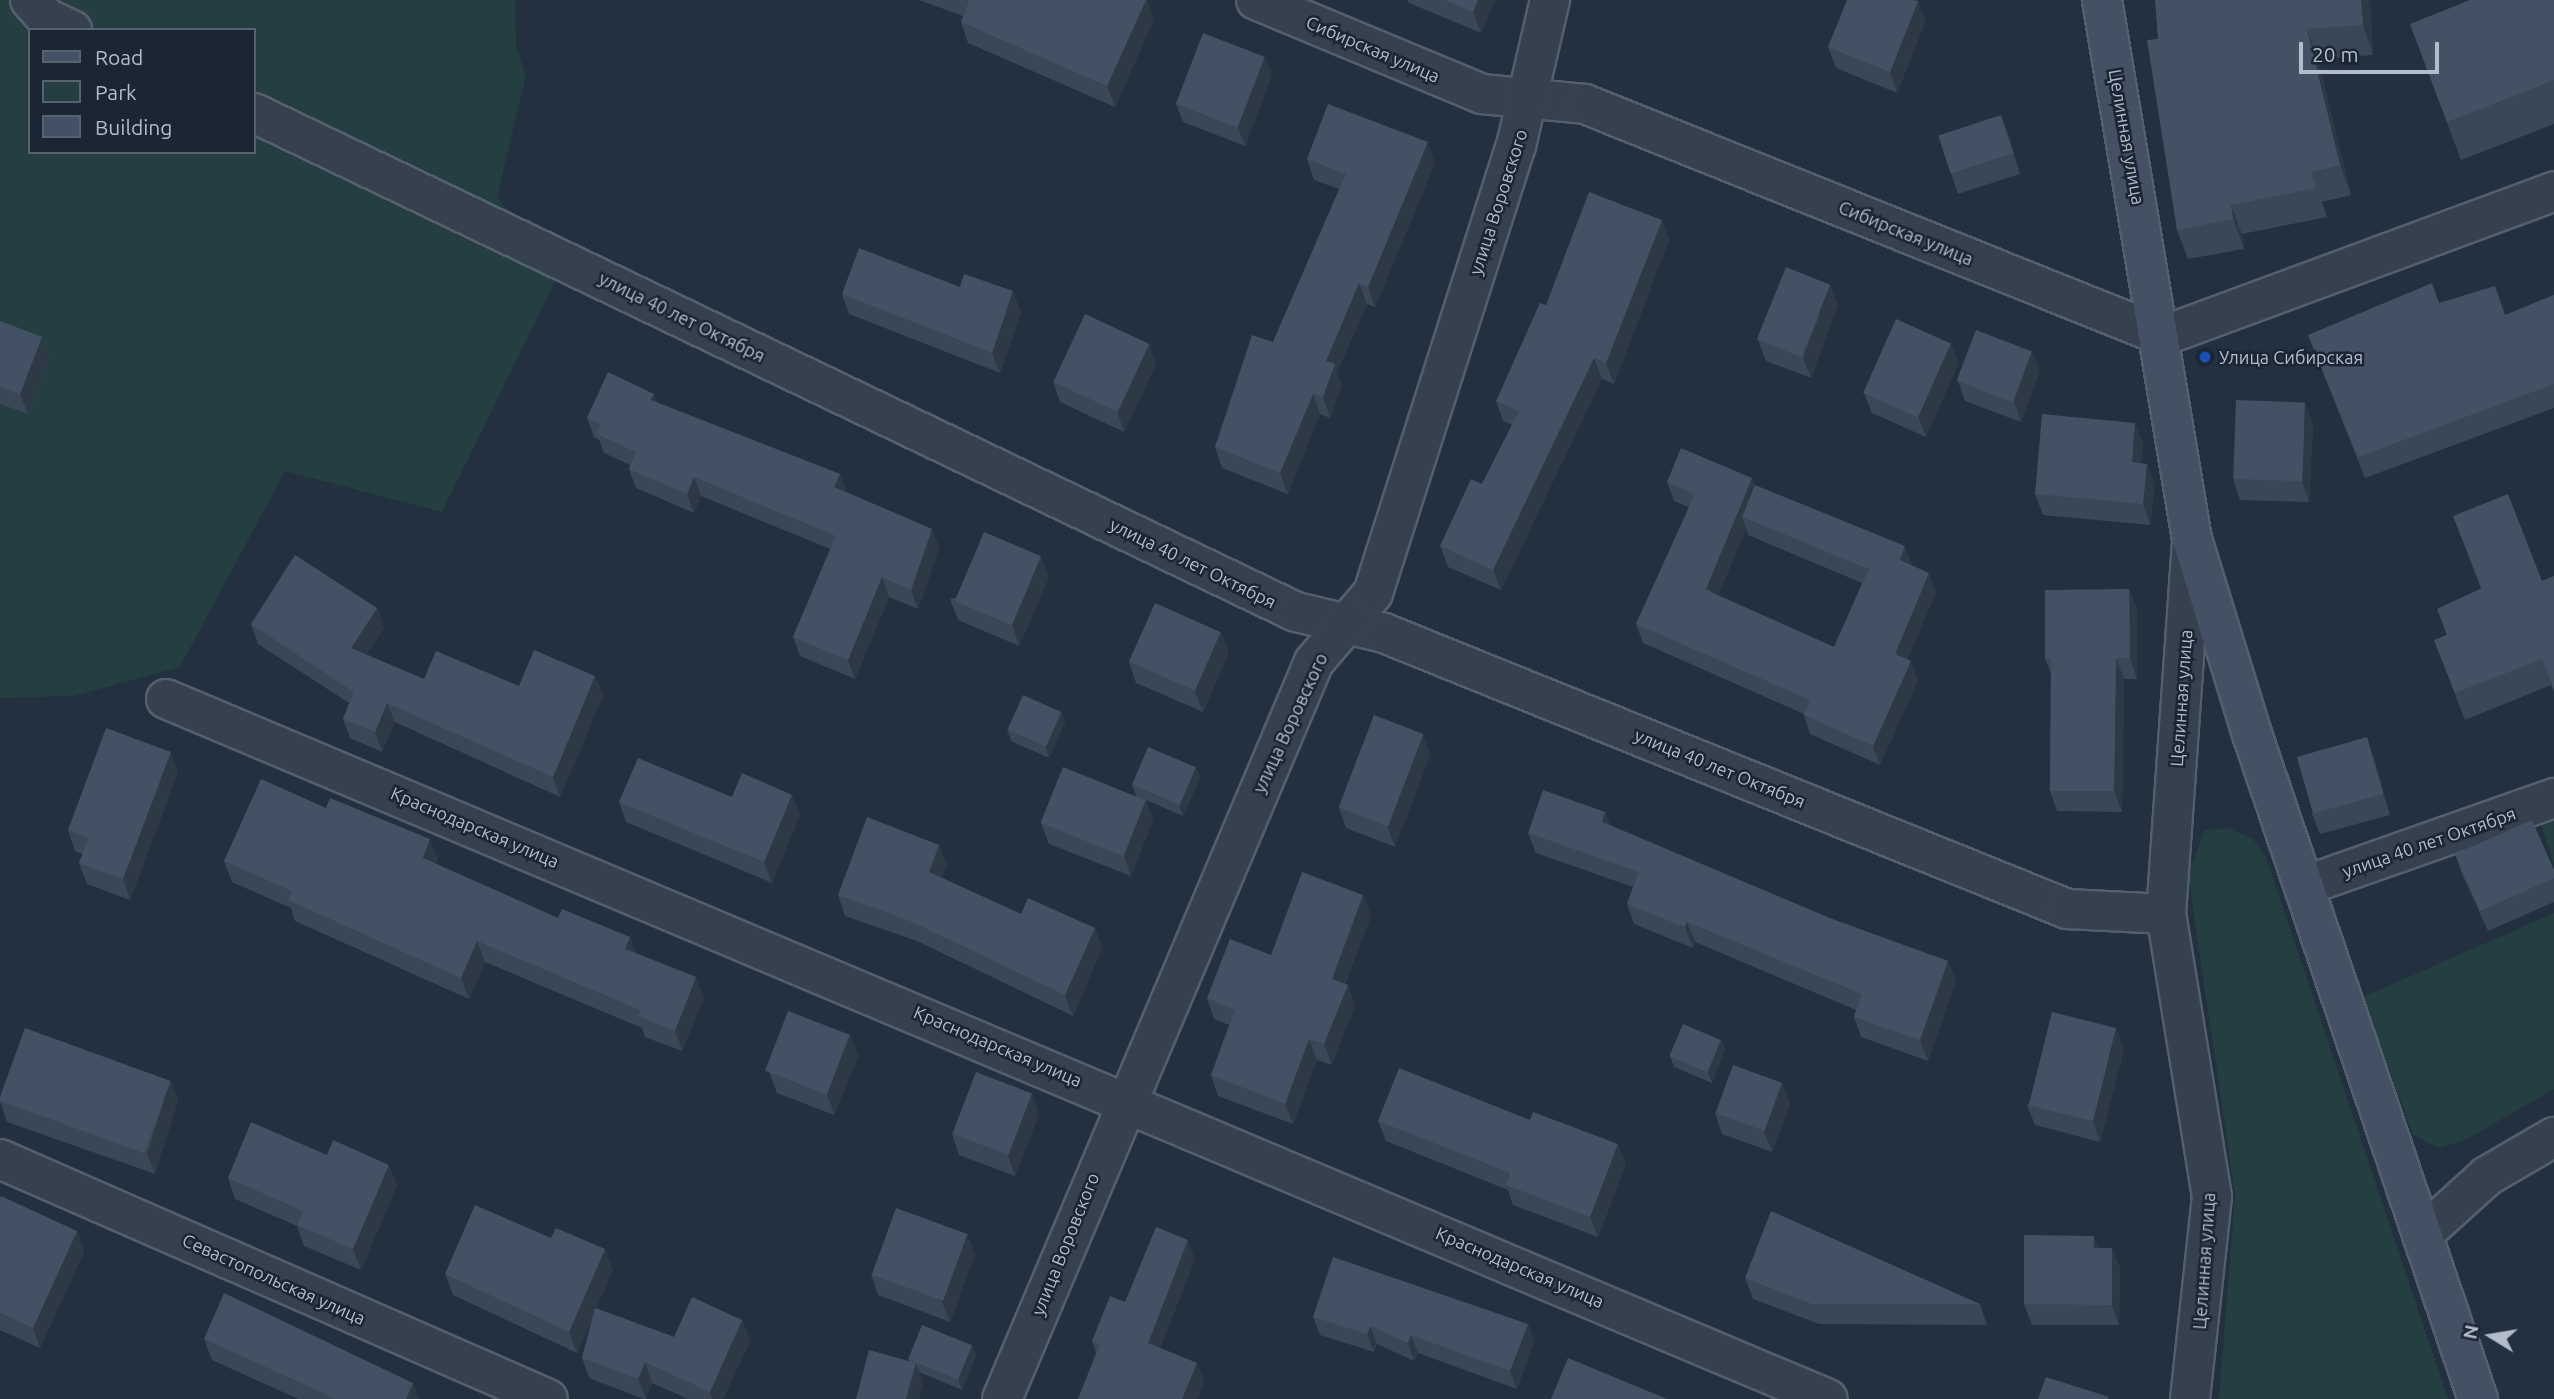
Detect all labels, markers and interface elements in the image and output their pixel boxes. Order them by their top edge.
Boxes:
street label: Сибирская улица [1303,11,1443,87]
legend [28,28,256,154]
scale bar [2302,28,2442,72]
text: 20 m [2312,42,2359,66]
text: Road [95,45,143,69]
street label: Целинная улица [2104,68,2150,206]
text: Park [95,80,137,104]
text: Building [95,115,172,139]
street label: улица Воровского [1464,126,1532,278]
street label: Сибирская улица [1835,196,1977,270]
street label: улица 40 лет Октября [595,267,769,367]
place label: Улица Сибирская [2219,346,2363,368]
marker: Улица Сибирская [2197,349,2213,365]
street label: улица 40 лет Октября [1106,513,1280,613]
street label: Целинная улица [2165,629,2197,767]
street label: улица Воровского [1248,650,1332,796]
street label: улица 40 лет Октября [1632,724,1808,812]
street label: Краснодарская улица [388,782,562,872]
street label: улица 40 лет Октября [2339,802,2519,882]
street label: Краснодарская улица [911,1001,1085,1091]
street label: улица Воровского [1027,1170,1103,1318]
street label: Целинная улица [2188,1192,2220,1330]
street label: Краснодарская улица [1433,1222,1607,1312]
street label: Севастопольская улица [179,1229,369,1329]
north arrow [2456,1301,2526,1371]
text: N [2458,1323,2483,1341]

